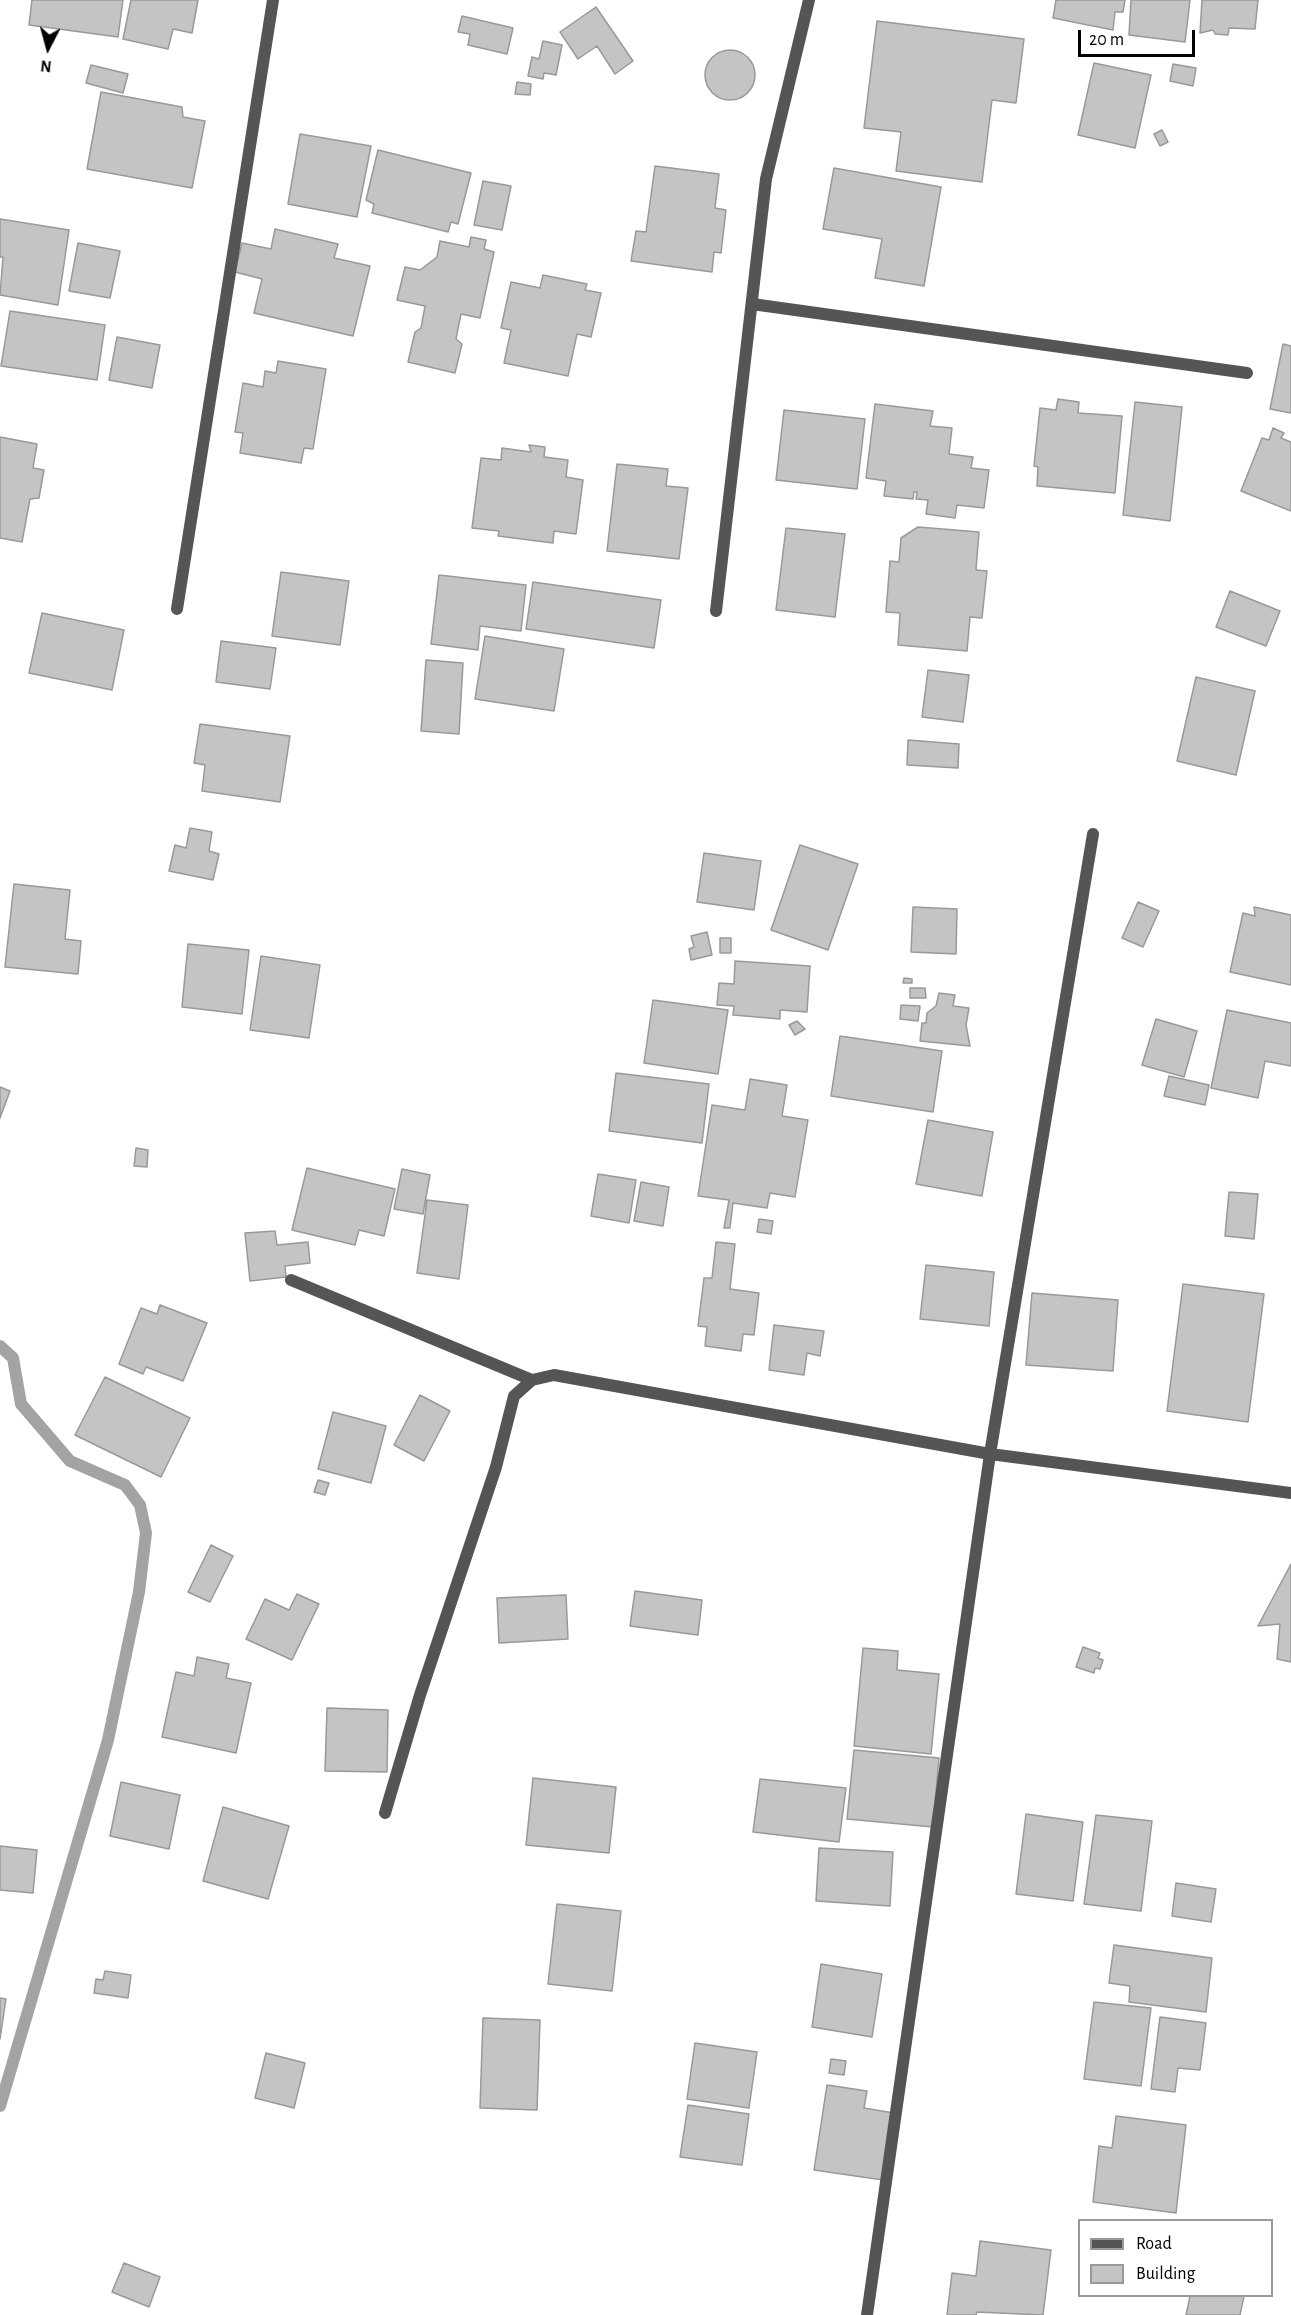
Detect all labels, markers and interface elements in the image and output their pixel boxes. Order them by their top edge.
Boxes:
north arrow [18,18,78,78]
scale bar [1081,18,1198,56]
text: 20 m [1089,31,1124,49]
text: N [40,57,52,74]
legend [1078,2219,1273,2297]
text: Road [1136,2235,1172,2253]
text: Building [1136,2265,1195,2283]

